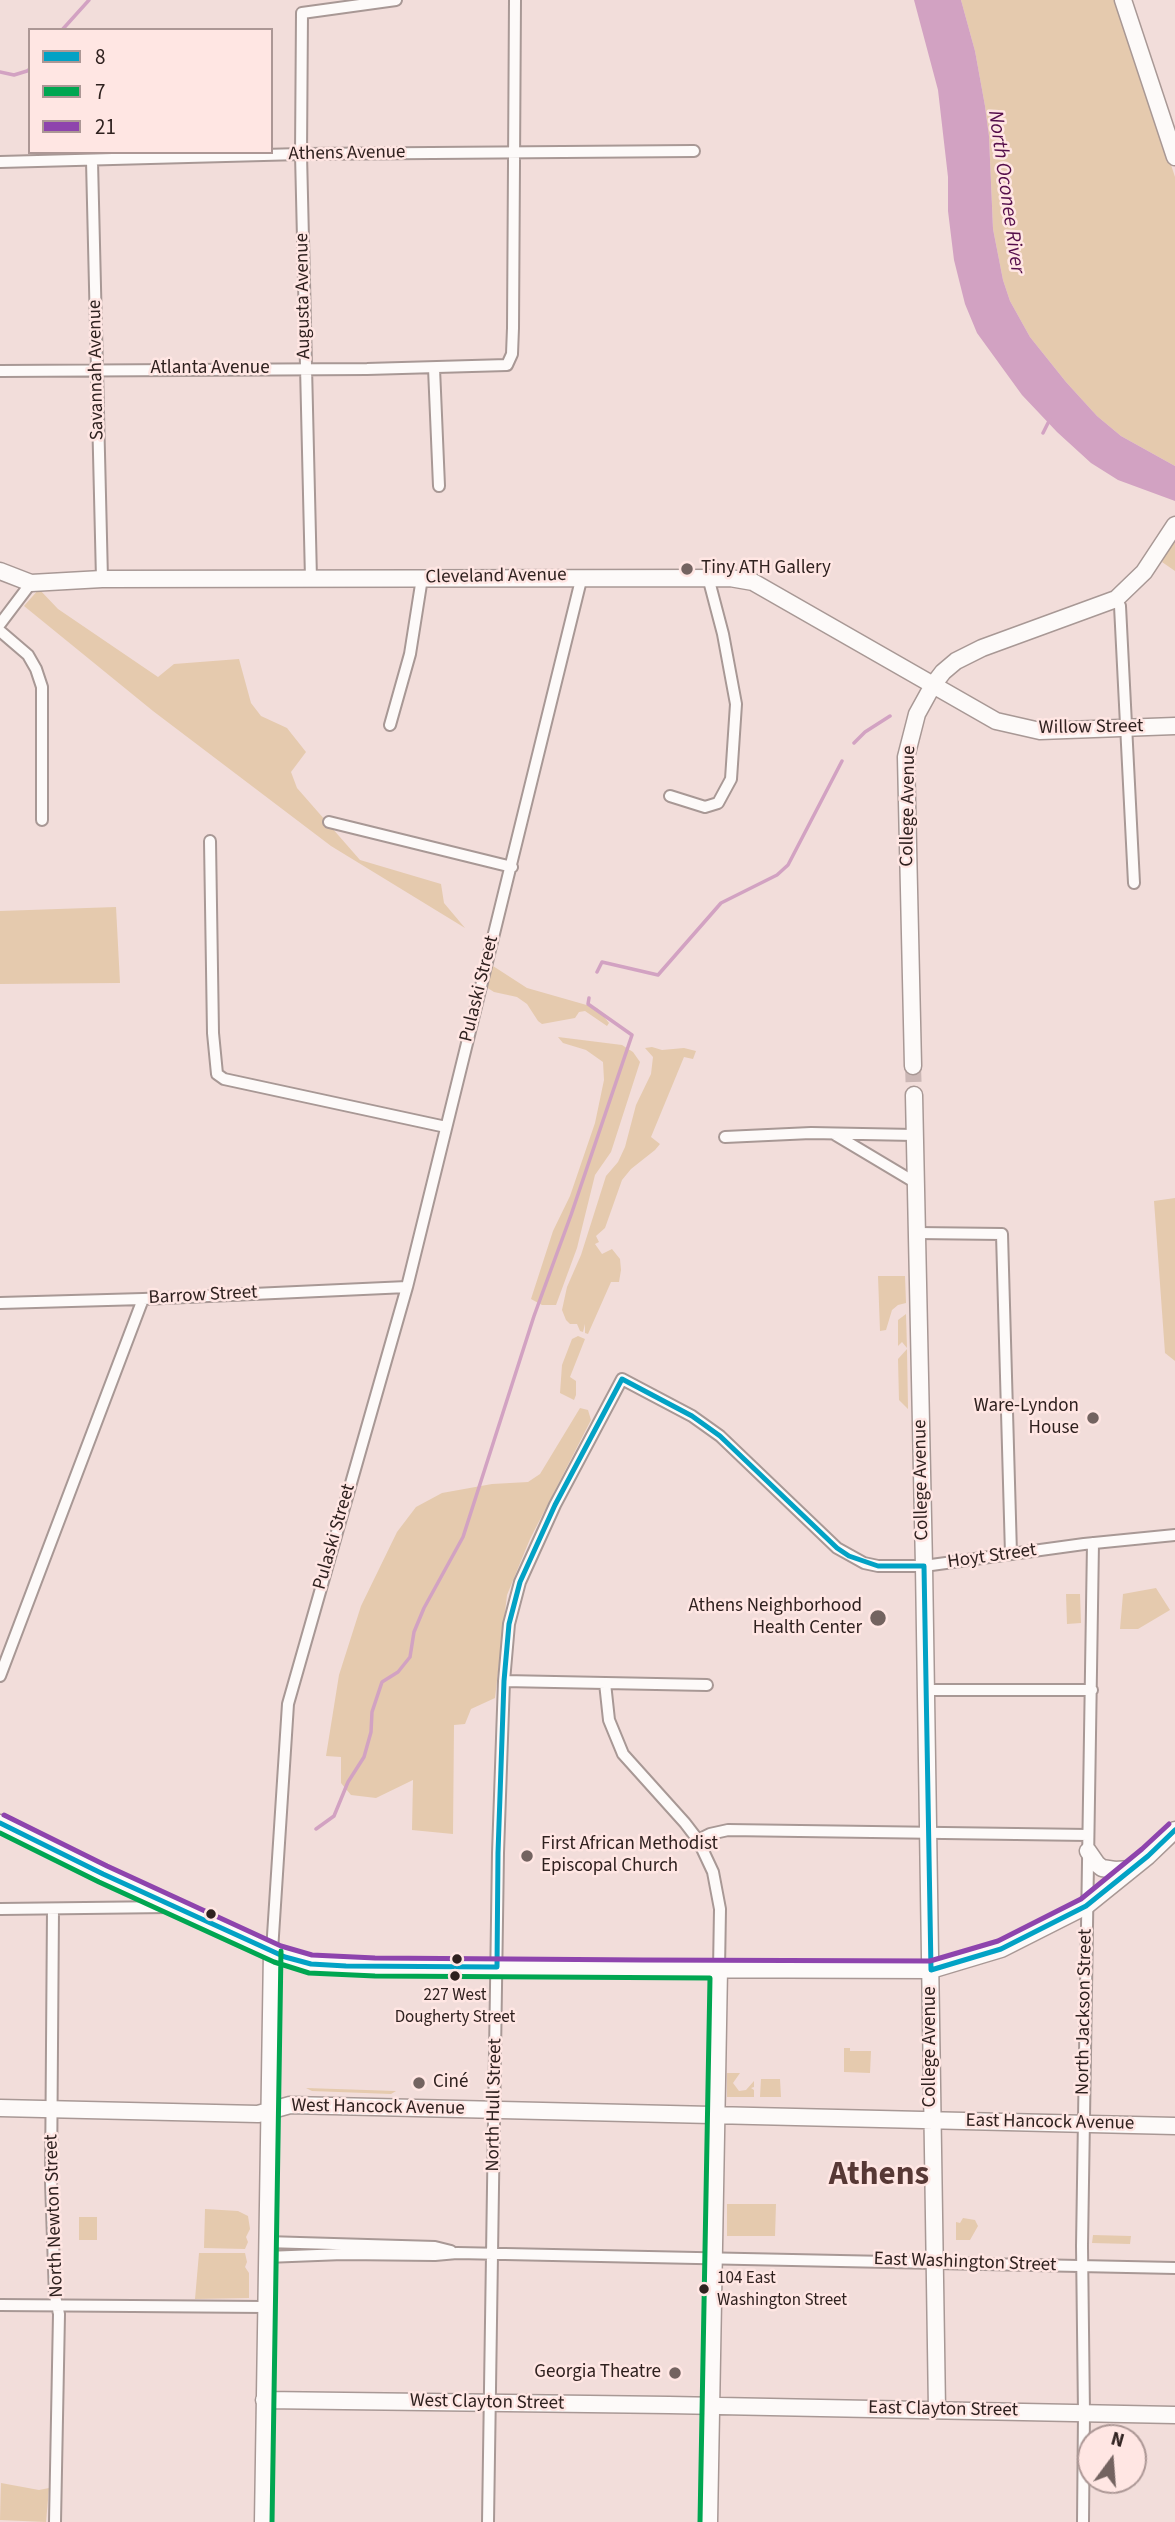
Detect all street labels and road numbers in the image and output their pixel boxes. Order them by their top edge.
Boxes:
street label: Athens Avenue [288,142,406,166]
street label: Augusta Avenue [292,233,316,359]
street label: Savannah Avenue [84,299,110,441]
street label: Atlanta Avenue [150,358,270,380]
street label: Cleveland Avenue [425,564,567,590]
street label: Willow Street [1039,716,1143,740]
street label: College Avenue [897,745,921,867]
street label: Pulaski Street [456,933,504,1045]
street label: Barrow Street [148,1282,258,1310]
street label: College Avenue [910,1419,934,1541]
street label: Pulaski Street [309,1481,361,1593]
street label: Hoyt Street [946,1539,1038,1575]
street label: North Jackson Street [1072,1929,1098,2095]
street label: College Avenue [920,1986,942,2108]
street label: North Hull Street [482,2038,508,2172]
street label: West Hancock Avenue [291,2095,465,2121]
street label: East Hancock Avenue [965,2110,1135,2136]
street label: North Newton Street [41,2134,69,2298]
street label: East Washington Street [873,2248,1057,2278]
street label: West Clayton Street [410,2390,564,2416]
street label: East Clayton Street [868,2397,1018,2423]

